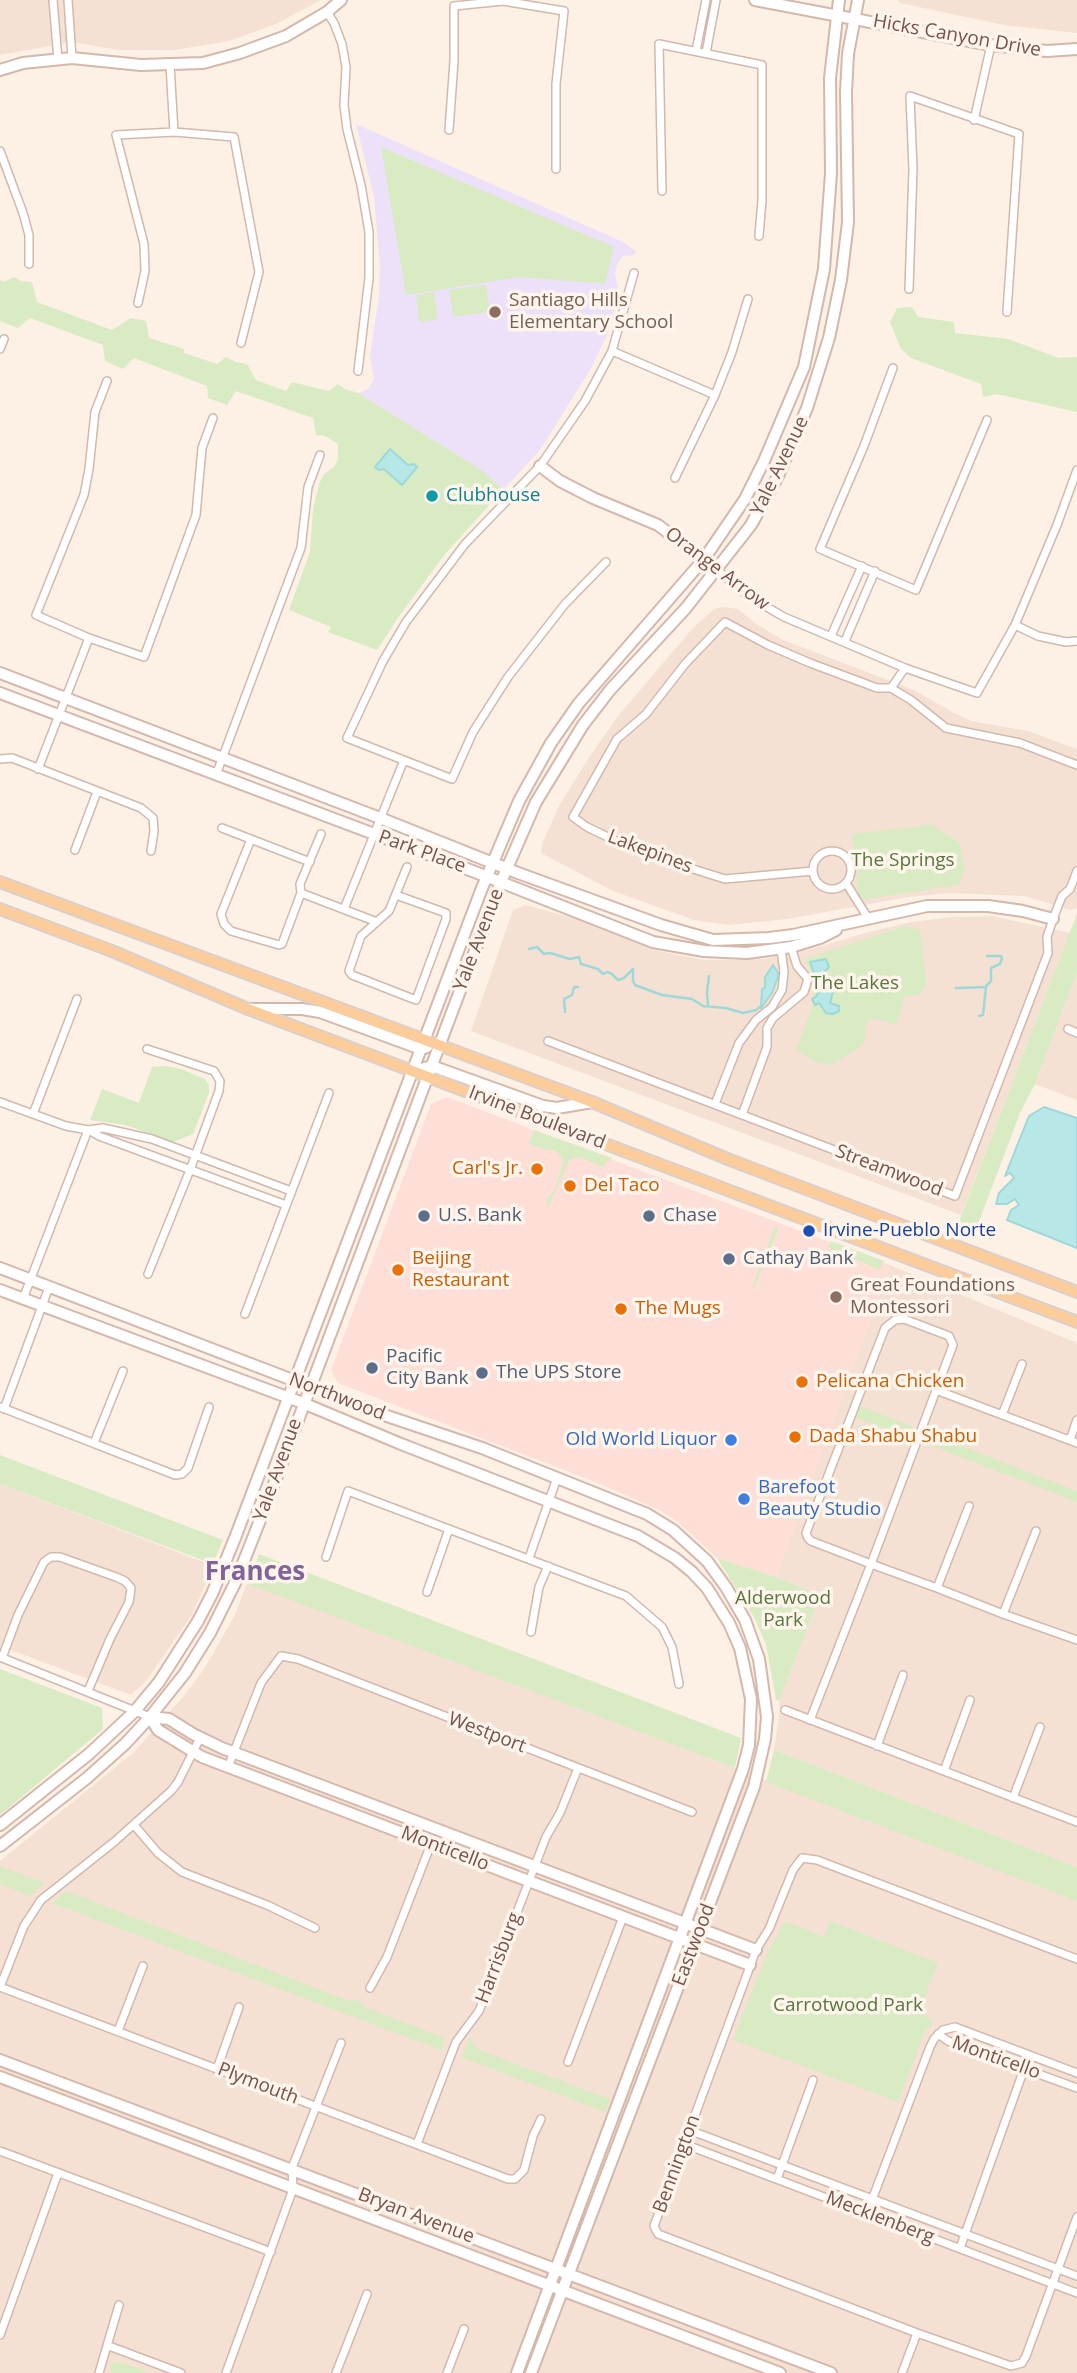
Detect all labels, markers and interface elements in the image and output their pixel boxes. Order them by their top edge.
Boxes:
street label: Hicks Canyon Drive [871,10,1043,62]
place label: Santiago Hills Elementary School [509,290,673,334]
marker: Santiago Hills Elementary School [487,304,503,320]
street label: Yale Avenue [746,413,814,519]
place label: Clubhouse [446,485,540,507]
marker: Clubhouse [424,488,440,504]
street label: Orange Arrow [660,522,774,616]
street label: Lakepines [604,825,696,879]
street label: Park Place [375,826,469,878]
park label: The Springs [851,850,955,872]
street label: Yale Avenue [449,886,509,994]
park label: The Lakes [811,973,899,995]
street label: Irvine Boulevard [465,1081,609,1155]
street label: Streamwood [832,1140,946,1202]
place label: Carl's Jr. [452,1158,523,1180]
marker: Carl's Jr. [529,1161,545,1177]
place label: Del Taco [584,1175,660,1197]
marker: Del Taco [562,1178,578,1194]
place label: U.S. Bank [438,1205,522,1227]
place label: Chase [663,1205,717,1227]
marker: U.S. Bank [416,1208,432,1224]
marker: Chase [641,1208,657,1224]
place label: Irvine-Pueblo Norte [823,1220,996,1242]
marker: Irvine-Pueblo Norte [801,1223,817,1239]
place label: Beijing Restaurant [412,1248,509,1292]
place label: Cathay Bank [743,1248,853,1270]
marker: Cathay Bank [721,1251,737,1267]
marker: Beijing Restaurant [390,1262,406,1278]
place label: Great Foundations Montessori [850,1275,1015,1319]
marker: Great Foundations Montessori [828,1289,844,1305]
place label: The Mugs [635,1298,721,1320]
marker: The Mugs [613,1301,629,1317]
place label: Pacific City Bank [386,1346,468,1390]
marker: Pacific City Bank [364,1360,380,1376]
place label: The UPS Store [496,1362,621,1384]
marker: The UPS Store [474,1365,490,1381]
street label: Northwood [286,1368,388,1426]
place label: Pelicana Chicken [816,1371,964,1393]
marker: Pelicana Chicken [794,1374,810,1390]
street label: Yale Avenue [249,1415,307,1525]
place label: Dada Shabu Shabu [809,1426,977,1448]
place label: Old World Liquor [566,1429,717,1451]
marker: Dada Shabu Shabu [787,1429,803,1445]
marker: Old World Liquor [723,1432,739,1448]
place label: Barefoot Beauty Studio [758,1477,881,1521]
marker: Barefoot Beauty Studio [736,1491,752,1507]
district label: Frances [205,1557,305,1589]
park label: Alderwood Park [735,1588,831,1632]
street label: Westport [445,1708,529,1758]
street label: Monticello [398,1822,492,1876]
street label: Eastwood [668,1901,720,1989]
street label: Harrisburg [471,1909,527,2007]
park label: Carrotwood Park [773,1995,923,2017]
street label: Monticello [949,2031,1043,2085]
street label: Plymouth [214,2058,302,2110]
street label: Bennington [649,2112,705,2216]
street label: Bryan Avenue [355,2183,477,2249]
street label: Mecklenberg [823,2187,937,2249]

